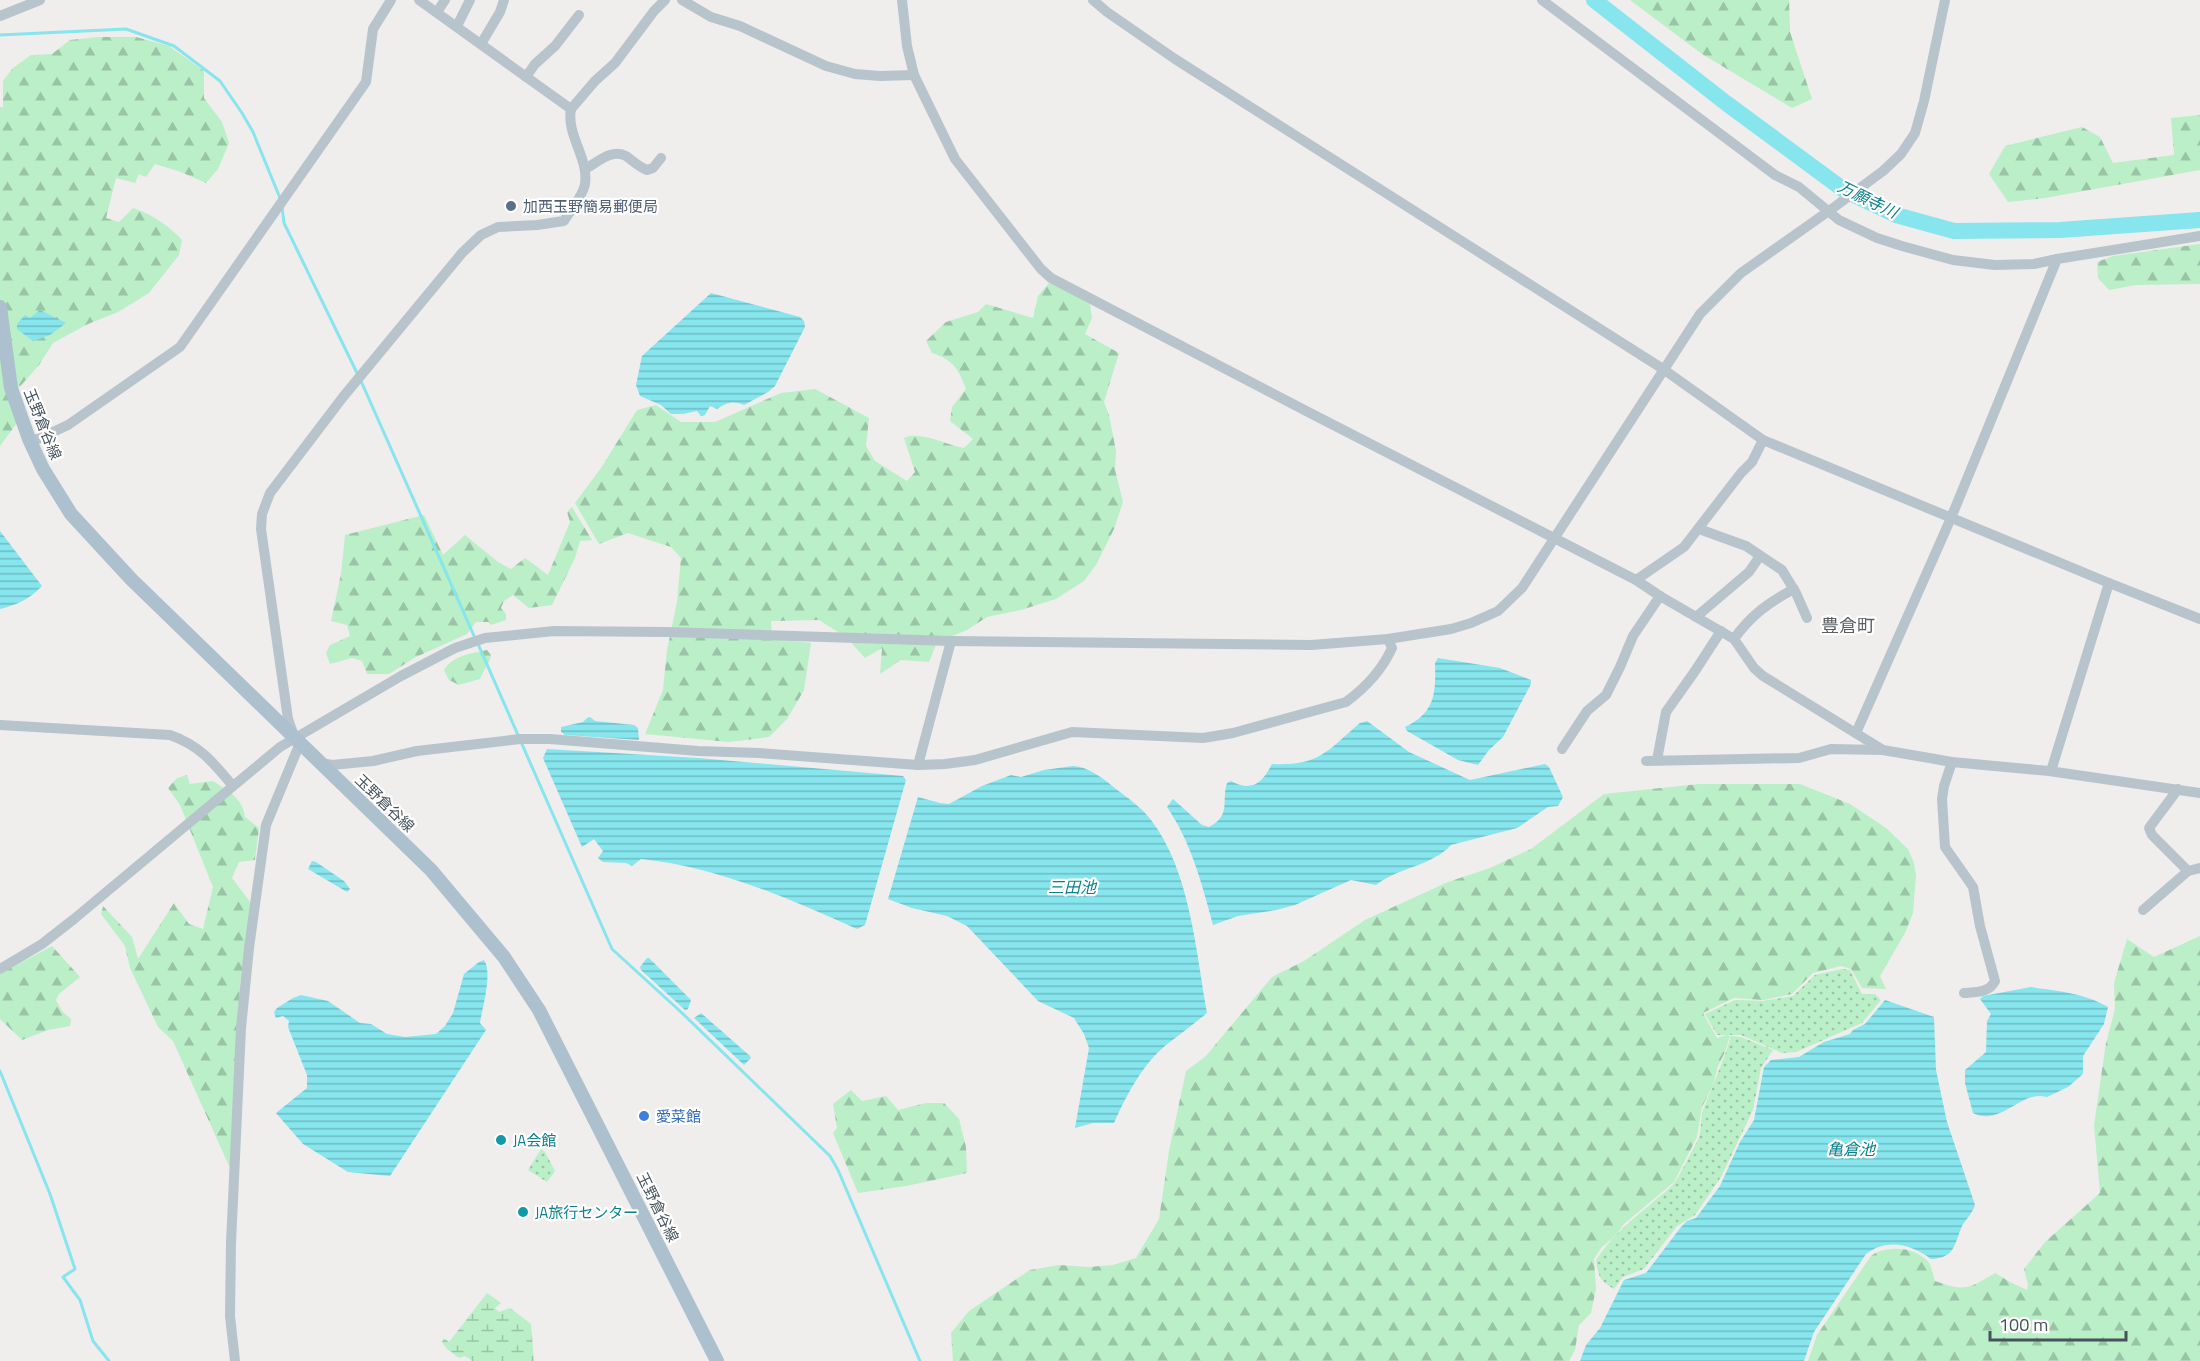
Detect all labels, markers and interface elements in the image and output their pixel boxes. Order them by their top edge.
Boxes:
water label: 万願寺川 [1834,174,1904,225]
place label: 加西玉野簡易郵便局 [523,195,658,218]
marker: 加西玉野簡易郵便局 [504,199,518,213]
street label: 玉野倉谷線 [18,385,68,463]
district label: 豊倉町 [1821,612,1875,639]
street label: 玉野倉谷線 [350,769,420,837]
water label: 三田池 [1048,875,1098,899]
place label: 愛菜館 [656,1105,701,1128]
marker: 愛菜館 [637,1109,651,1123]
place label: JA会館 [513,1129,556,1152]
marker: JA会館 [494,1133,508,1147]
water label: 亀倉池 [1827,1137,1877,1161]
street label: 玉野倉谷線 [631,1168,685,1246]
place label: JA旅行センター [535,1201,638,1224]
marker: JA旅行センター [516,1205,530,1219]
scale bar [1990,1304,2126,1342]
text: 100 m [1999,1311,2048,1338]

